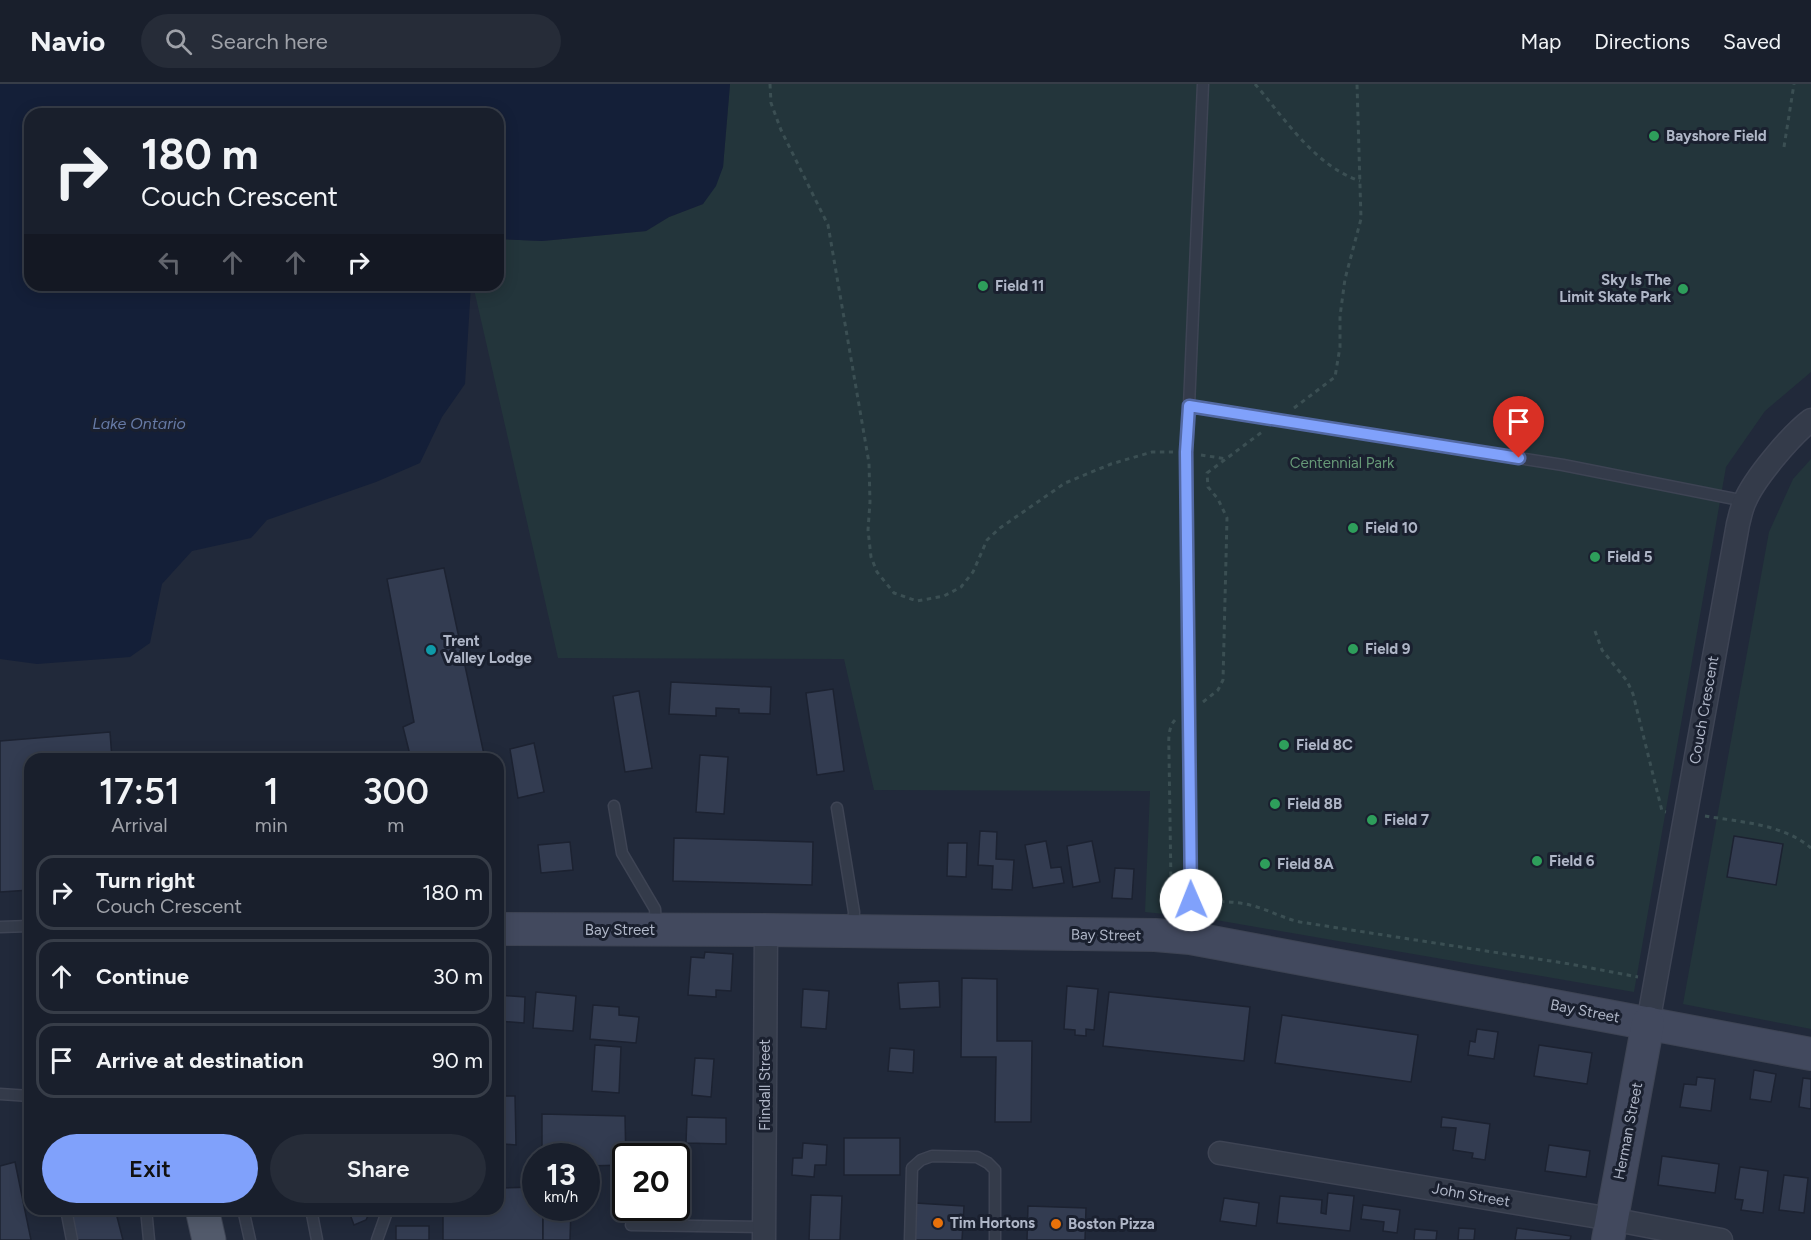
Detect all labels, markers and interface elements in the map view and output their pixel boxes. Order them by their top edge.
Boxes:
search box [141,14,561,68]
text: Navio [30,24,105,58]
icon: search [162,25,195,58]
text: Search here [210,28,328,55]
text: Map [1520,29,1561,54]
text: Directions [1594,29,1690,54]
text: Saved [1723,29,1781,54]
place label: Bayshore Field [1666,127,1767,145]
text: 180 m [141,129,258,180]
marker: Bayshore Field [1647,129,1661,143]
icon: right [42,132,120,210]
text: Couch Crescent [141,180,338,213]
icon: left [153,246,186,279]
icon: ahead [216,246,249,279]
icon: ahead [279,246,312,279]
icon: right [342,246,375,279]
place label: Sky Is The Limit Skate Park [1559,271,1672,306]
place label: Field 11 [995,277,1044,295]
marker: Field 11 [976,279,990,293]
marker: Sky Is The Limit Skate Park [1676,282,1690,296]
pin [1493,396,1544,458]
icon: arrive [1502,405,1535,438]
water label: Lake Ontario [92,414,186,433]
park label: Centennial Park [1290,454,1395,472]
place label: Field 10 [1365,519,1418,537]
marker: Field 10 [1346,521,1360,535]
place label: Field 5 [1607,548,1653,566]
marker: Field 5 [1588,550,1602,564]
place label: Trent Valley Lodge [443,632,533,667]
place label: Field 9 [1365,640,1411,658]
marker: Field 9 [1346,642,1360,656]
marker: Trent Valley Lodge [424,643,438,657]
street label: Couch Crescent [1686,654,1722,765]
place label: Field 8C [1296,736,1353,754]
marker: Field 8C [1277,738,1291,752]
text: 17:51 [99,770,180,813]
text: 1 [264,770,279,813]
text: 300 [363,770,429,813]
place label: Field 8B [1287,795,1342,813]
marker: Field 8B [1268,797,1282,811]
place label: Field 7 [1384,811,1429,829]
text: Arrival [111,813,168,837]
text: min [255,813,288,837]
text: m [387,813,404,837]
marker: Field 7 [1365,813,1379,827]
place label: Field 6 [1549,852,1595,870]
marker: Field 6 [1530,854,1544,868]
place label: Field 8A [1277,855,1334,873]
marker: Field 8A [1258,857,1272,871]
text: Turn right [96,867,195,894]
position arrow [1159,868,1223,932]
icon: right [45,876,78,909]
text: 180 m [422,879,483,906]
text: Couch Crescent [96,894,242,918]
street label: Bay Street [585,921,655,939]
street label: Bay Street [1071,925,1142,945]
icon: ahead [45,960,78,993]
text: Continue [96,963,189,990]
text: 30 m [433,963,483,990]
street label: Bay Street [1549,995,1622,1027]
street label: Flindall Street [756,1039,774,1131]
icon: arrive [45,1044,78,1077]
text: Arrive at destination [96,1047,304,1074]
text: 90 m [432,1047,483,1074]
street label: Herman Street [1610,1080,1646,1181]
button: Exit [42,1134,258,1203]
button: Share [270,1134,486,1203]
speed limit sign: 20 [612,1143,690,1221]
text: 13 [546,1156,576,1193]
street label: John Street [1431,1179,1512,1211]
text: km/h [544,1188,578,1206]
place label: Tim Hortons [950,1214,1035,1232]
place label: Boston Pizza [1068,1215,1155,1233]
marker: Tim Hortons [931,1216,945,1230]
marker: Boston Pizza [1049,1217,1063,1231]

